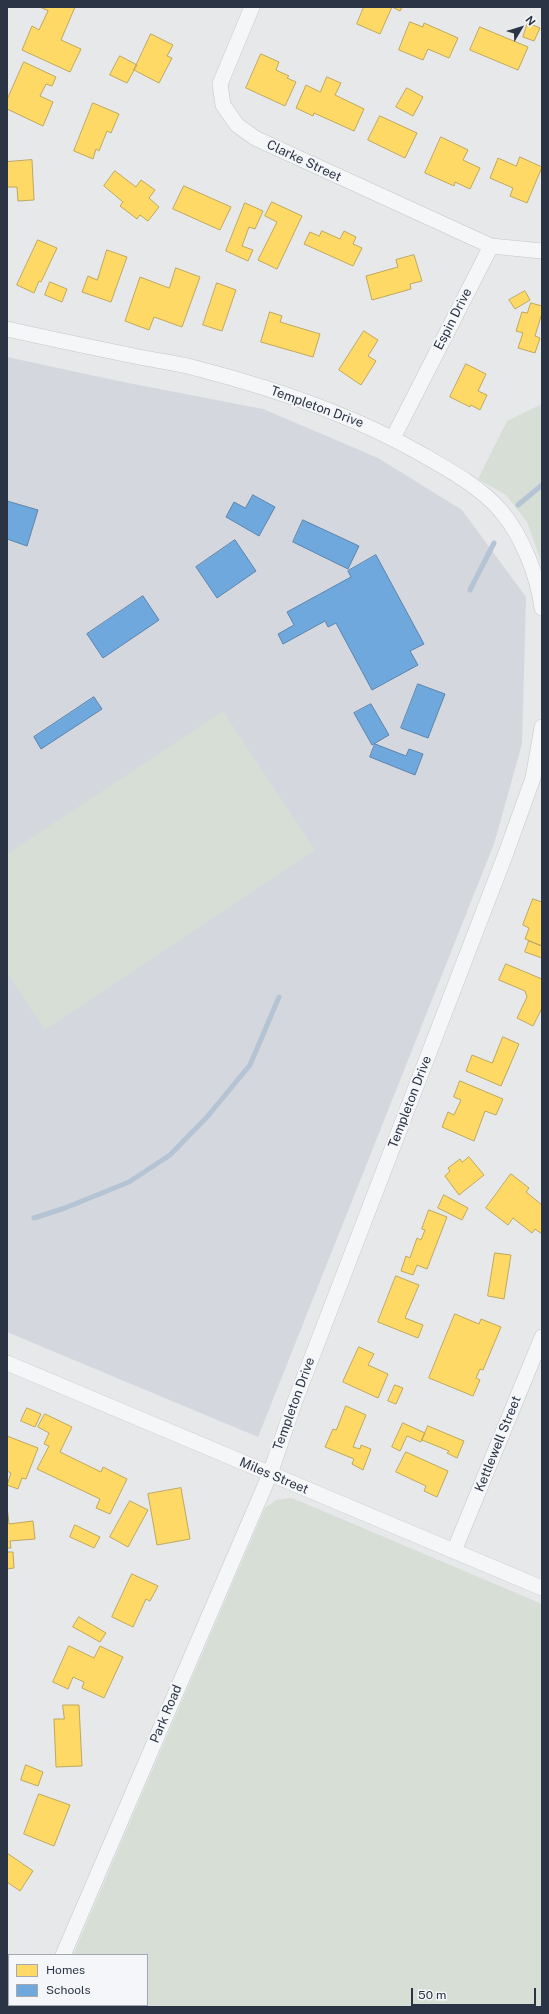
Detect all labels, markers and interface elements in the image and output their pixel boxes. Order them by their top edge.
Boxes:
north arrow [501,8,541,48]
text: N [523,14,538,28]
street label: Clarke Street [264,137,344,185]
street label: Espin Drive [431,285,475,353]
street label: Templeton Drive [268,383,366,431]
street label: Templeton Drive [385,1054,435,1150]
street label: Templeton Drive [270,1355,318,1453]
street label: Kettlewell Street [472,1394,524,1494]
street label: Miles Street [237,1454,311,1498]
street label: Park Road [147,1683,185,1745]
legend [8,1954,148,2006]
text: Homes [46,1963,85,1977]
scale bar [413,1980,538,2006]
text: Schools [46,1983,91,1997]
text: 50 m [418,1988,446,2002]

